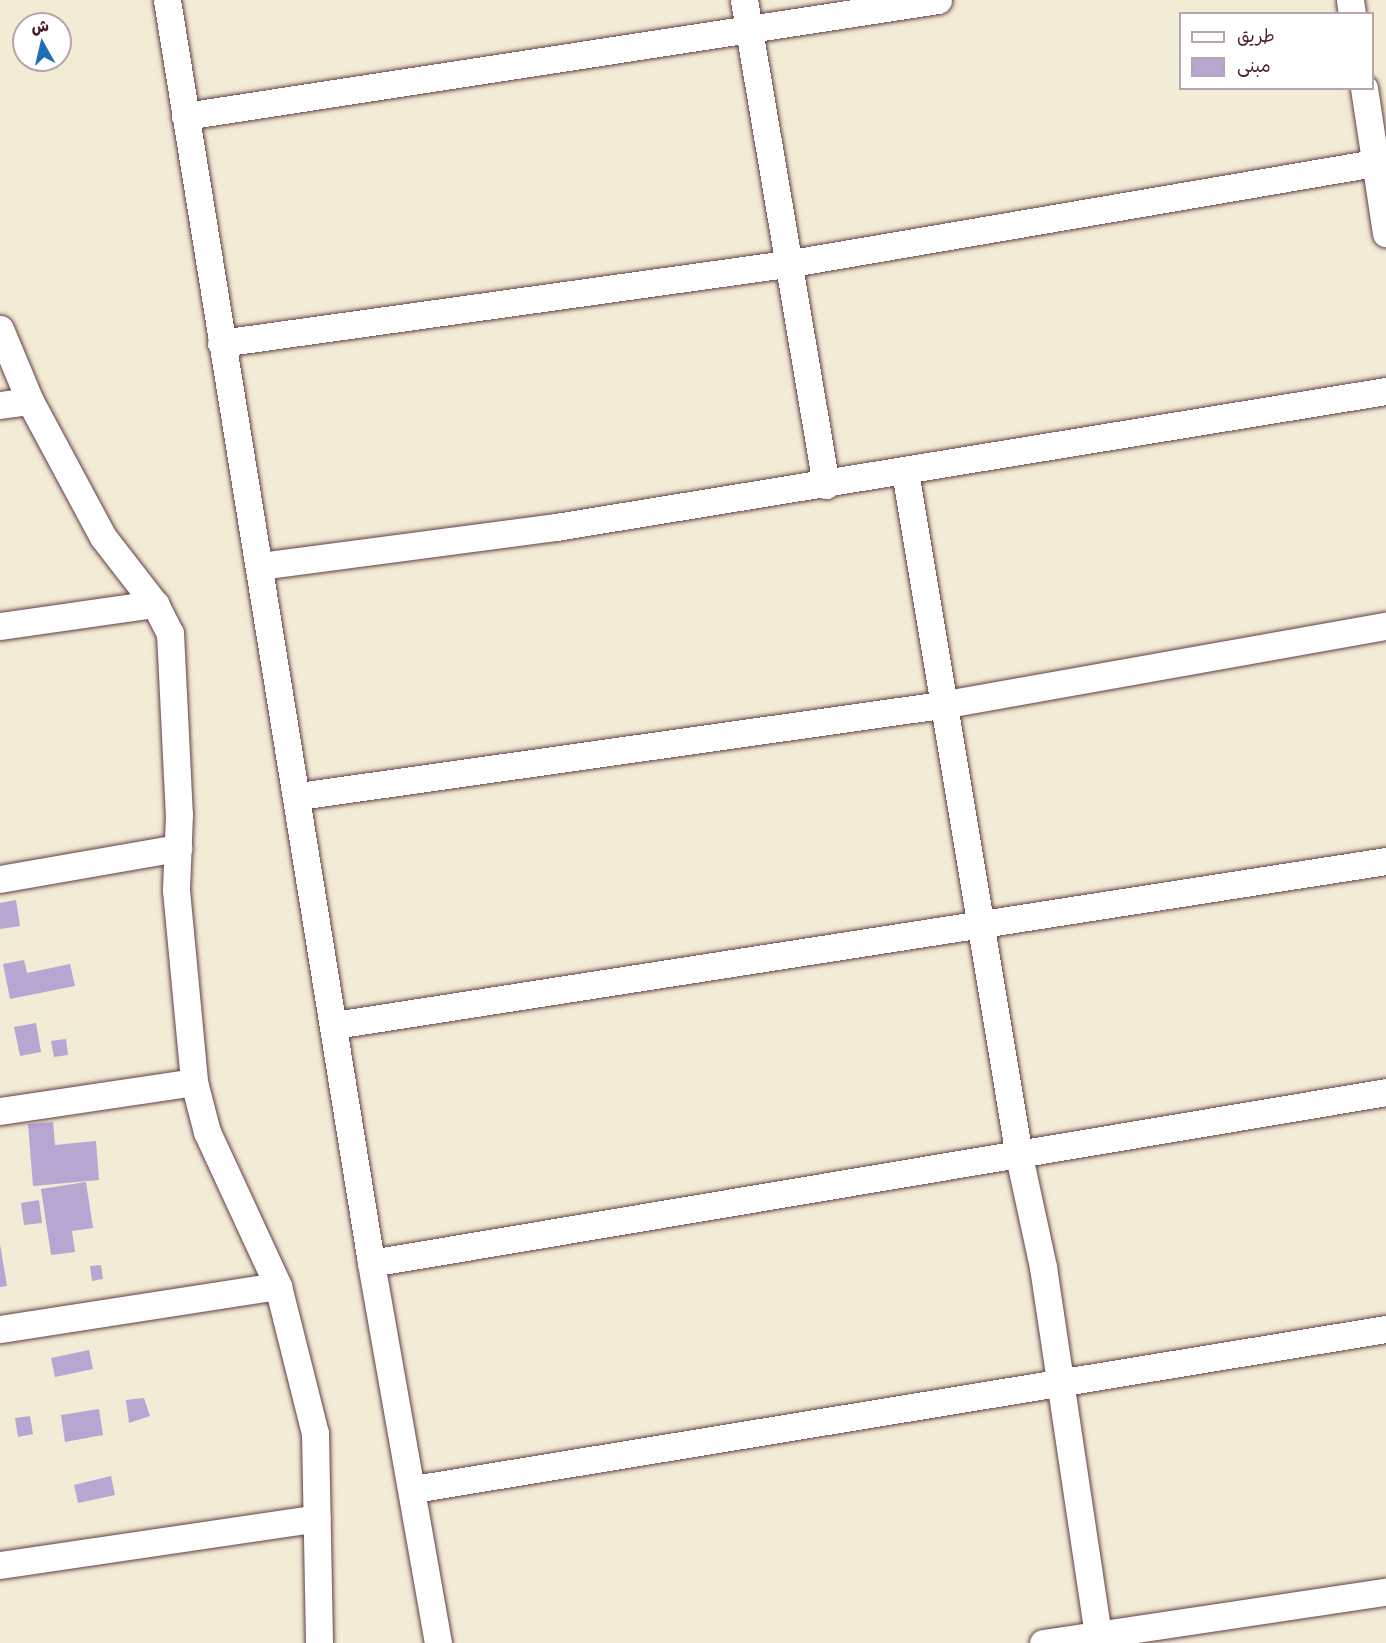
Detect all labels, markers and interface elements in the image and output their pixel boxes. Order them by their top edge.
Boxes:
north arrow [12,12,72,72]
legend [1179,12,1374,90]
text: ش [30,15,50,37]
text: طريق [1237,24,1275,47]
text: مبنى [1237,54,1271,77]

